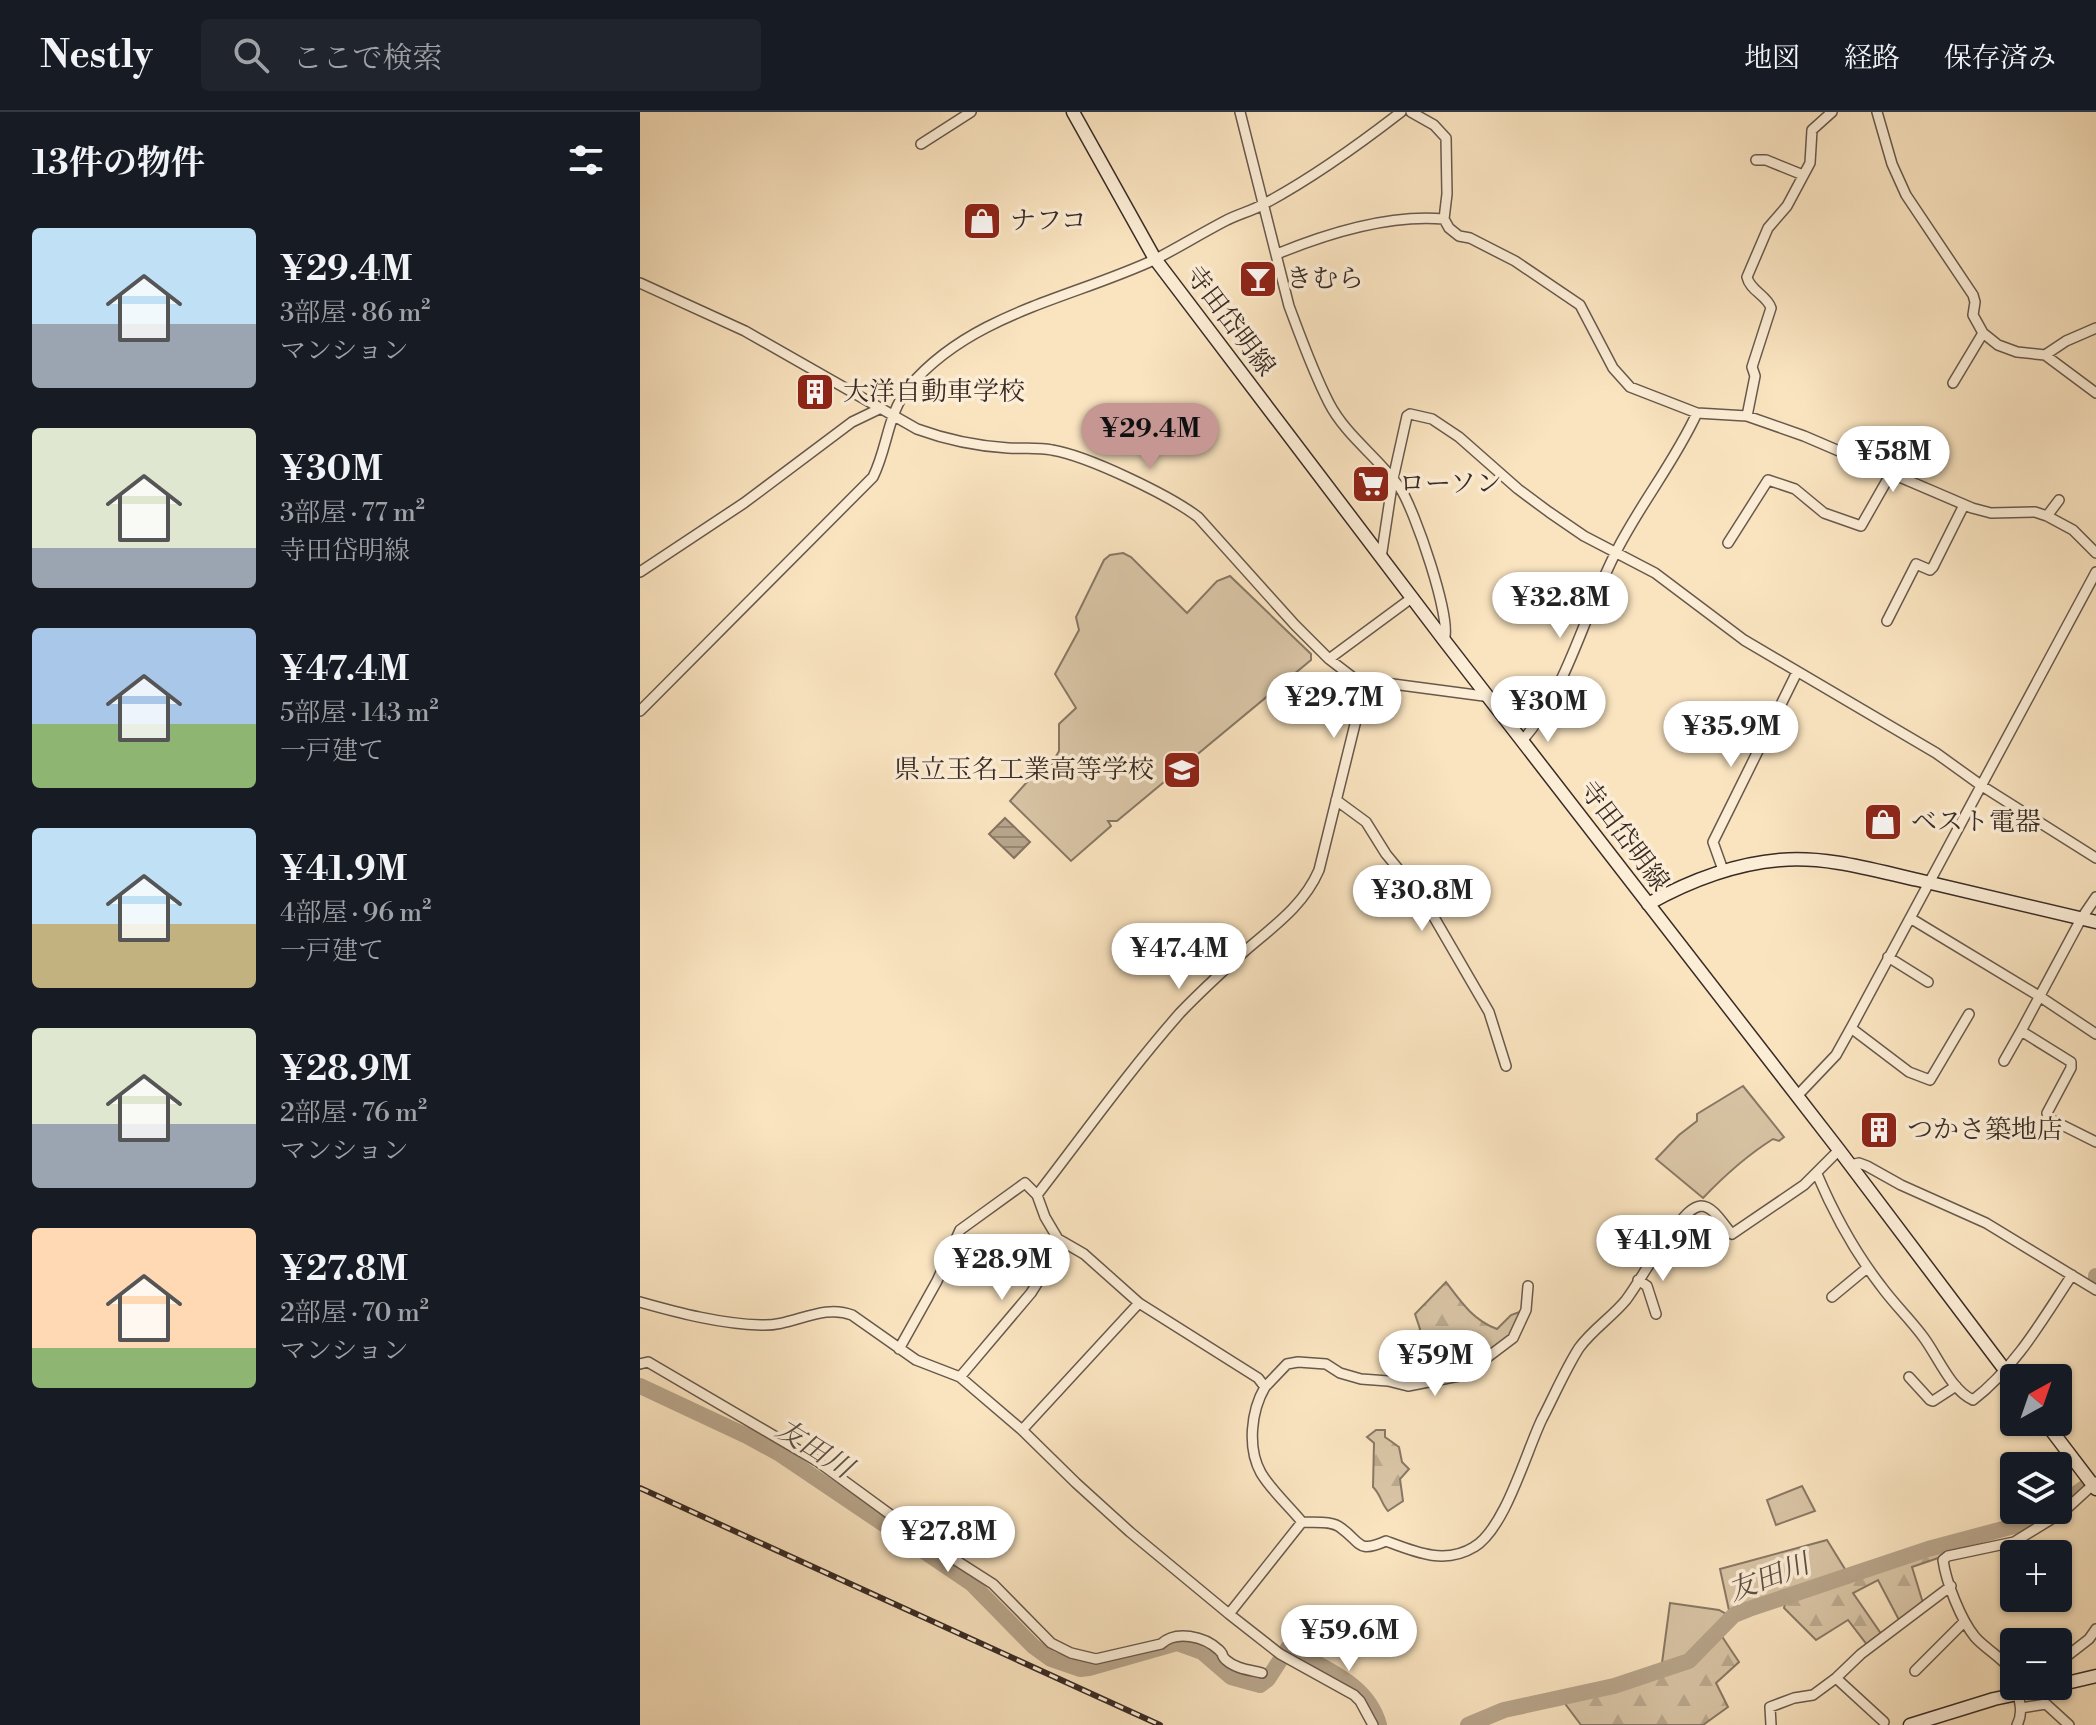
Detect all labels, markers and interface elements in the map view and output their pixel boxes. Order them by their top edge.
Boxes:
search box [201,19,761,91]
text: Nestly [40,32,153,79]
icon: search [229,33,273,77]
text: ここで検索 [293,40,443,78]
text: 地図 [1744,41,1800,76]
text: 経路 [1844,41,1900,76]
text: 保存済み [1944,41,2056,76]
icon: filters [564,138,608,182]
text: 13件の物件 [32,143,205,185]
shop icon: ナフコ [961,200,1003,242]
place label: ナフコ [1010,205,1087,237]
text: ¥29.4M [280,249,412,291]
bar icon: きむら [1237,258,1279,300]
street label: 寺田岱明線 [1178,259,1282,383]
icon: home [96,260,192,356]
place label: きむら [1286,263,1364,295]
text: 3部屋 · 86 m² [280,297,430,329]
text: マンション [280,335,409,367]
building icon: 大洋自動車学校 [794,371,836,413]
place label: 大洋自動車学校 [843,376,1025,408]
pin: ¥29.4M [1085,403,1215,471]
text: ¥29.4M [1099,413,1201,445]
pin: ¥58M [1846,426,1940,494]
text: ¥58M [1855,436,1931,468]
text: ¥30M [280,449,383,491]
icon: home [96,460,192,556]
supermarket icon: ローソン [1350,463,1392,505]
place label: ローソン [1399,468,1502,500]
text: 3部屋 · 77 m² [280,497,425,529]
text: 寺田岱明線 [280,535,410,567]
pin: ¥32.8M [1495,572,1625,640]
text: ¥32.8M [1510,582,1610,614]
text: ¥47.4M [280,649,409,691]
icon: home [96,660,192,756]
pin: ¥29.7M [1269,672,1399,740]
pin: ¥30M [1501,676,1595,744]
text: ¥29.7M [1284,682,1384,714]
text: ¥30M [1509,686,1587,718]
text: 5部屋 · 143 m² [280,697,439,729]
pin: ¥35.9M [1666,701,1796,769]
text: ¥35.9M [1681,711,1781,743]
text: 一戸建て [280,735,384,767]
school or university icon: 県立玉名工業高等学校 [1161,749,1203,791]
place label: 県立玉名工業高等学校 [894,754,1154,786]
street label: 寺田岱明線 [1572,774,1676,898]
shop icon: ベスト電器 [1862,801,1904,843]
place label: ベスト電器 [1911,806,2041,838]
text: ¥41.9M [280,849,407,891]
icon: home [96,860,192,956]
pin: ¥30.8M [1357,865,1487,933]
text: ¥30.8M [1371,875,1473,907]
text: 4部屋 · 96 m² [280,897,431,929]
pin: ¥47.4M [1114,923,1244,991]
text: ¥47.4M [1130,933,1228,965]
text: 一戸建て [280,935,384,967]
text: ¥28.9M [280,1049,411,1091]
icon: home [96,1060,192,1156]
text: 2部屋 · 76 m² [280,1097,427,1129]
building icon: つかさ築地店 [1858,1109,1900,1151]
place label: つかさ築地店 [1907,1114,2063,1146]
text: マンション [280,1135,409,1167]
pin: ¥41.9M [1598,1215,1728,1283]
text: ¥41.9M [1614,1225,1712,1257]
pin: ¥28.9M [937,1234,1067,1302]
text: ¥28.9M [952,1244,1052,1276]
text: ¥27.8M [280,1249,408,1291]
icon: home [96,1260,192,1356]
text: 2部屋 · 70 m² [280,1297,429,1329]
pin: ¥59M [1388,1330,1482,1398]
text: マンション [280,1335,409,1367]
text: ¥59M [1397,1340,1473,1372]
north arrow [2000,1364,2072,1436]
map controls [2000,1364,2072,1700]
water label: 友田川 [769,1412,861,1488]
button: layers [2000,1452,2072,1524]
pin: ¥27.8M [883,1506,1013,1574]
text: ¥27.8M [899,1516,997,1548]
button: + [2000,1540,2072,1612]
water label: 友田川 [1724,1546,1817,1609]
pin: ¥59.6M [1284,1605,1414,1673]
text: ¥59.6M [1299,1615,1399,1647]
button: − [2000,1628,2072,1700]

